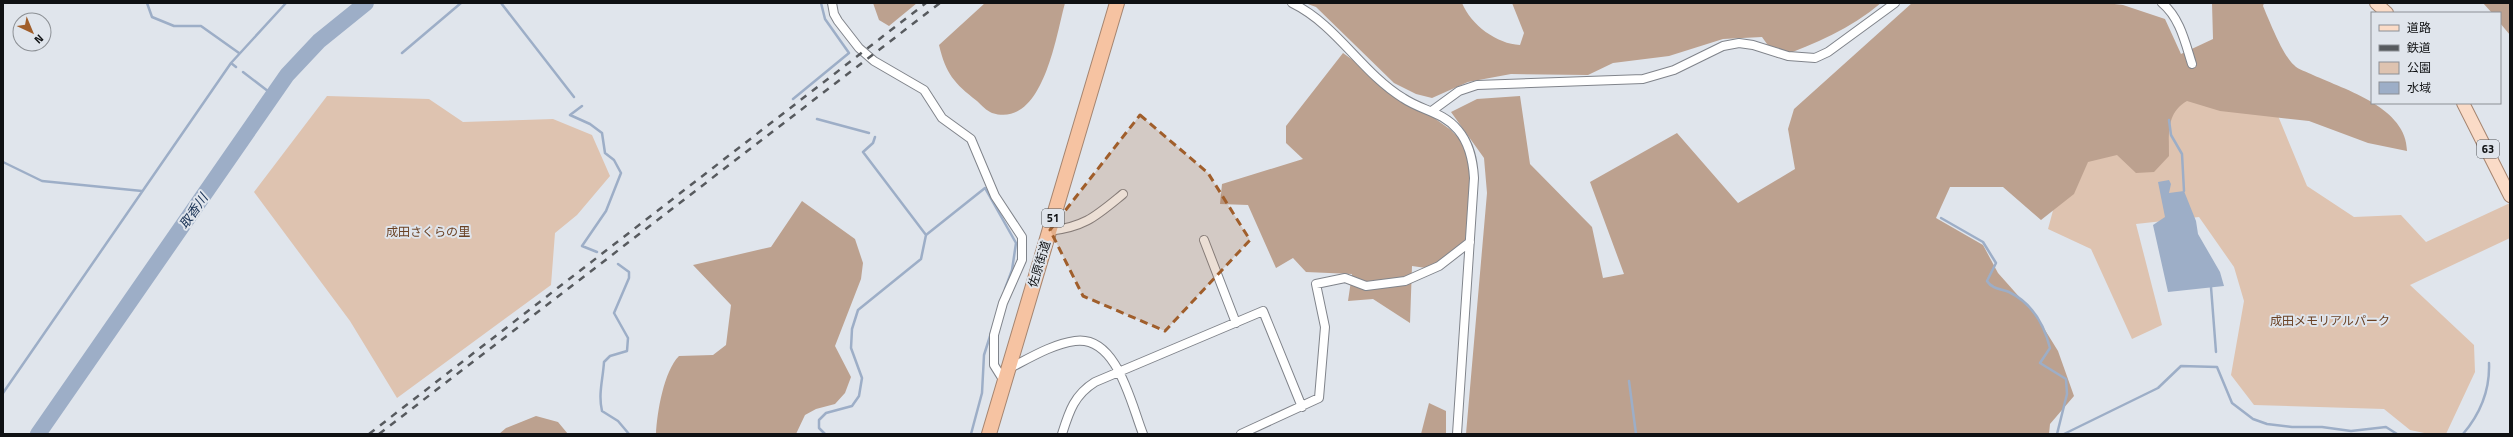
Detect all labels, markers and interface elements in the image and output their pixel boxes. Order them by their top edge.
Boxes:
north arrow [12,12,52,52]
legend [2371,12,2501,104]
text: 道路 [2407,18,2431,37]
text: N [31,31,47,48]
text: 鉄道 [2407,38,2431,57]
text: 公園 [2407,58,2431,77]
text: 水域 [2407,78,2431,97]
road number: 63 [2477,140,2499,158]
water label: 取香川 [174,188,214,233]
road number: 51 [1042,209,1064,227]
park label: 成田さくらの里 [386,222,470,241]
street label: 佐原街道 [1023,238,1055,290]
park label: 成田メモリアルパーク [2270,311,2390,330]

